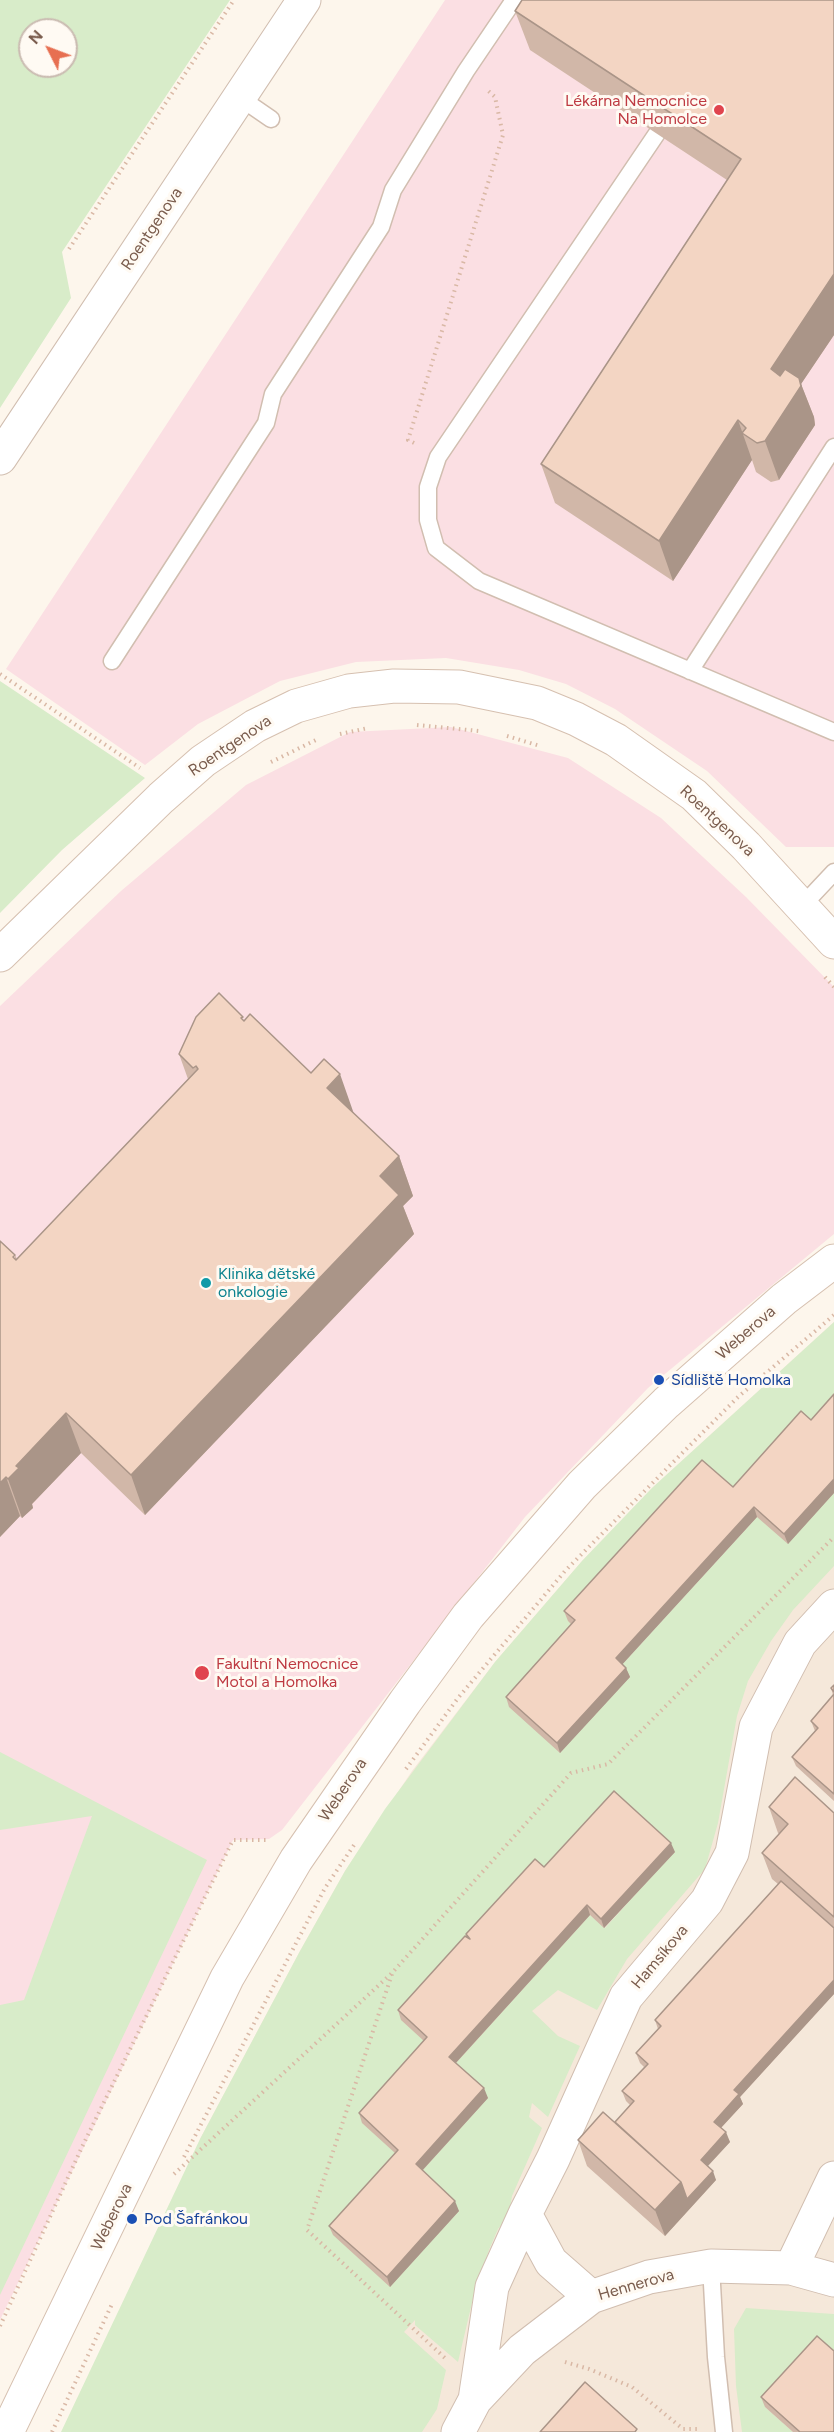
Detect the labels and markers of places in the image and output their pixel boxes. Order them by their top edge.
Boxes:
place label: Lékárna Nemocnice Na Homolce [565,91,707,129]
marker: Lékárna Nemocnice Na Homolce [712,103,726,117]
place label: Klinika dětské onkologie [218,1264,315,1302]
marker: Klinika dětské onkologie [199,1276,213,1290]
place label: Sídliště Homolka [671,1370,791,1390]
marker: Sídliště Homolka [652,1373,666,1387]
place label: Fakultní Nemocnice Motol a Homolka [216,1654,358,1692]
marker: Fakultní Nemocnice Motol a Homolka [193,1664,211,1682]
place label: Pod Šafránkou [144,2209,248,2229]
marker: Pod Šafránkou [125,2212,139,2226]

